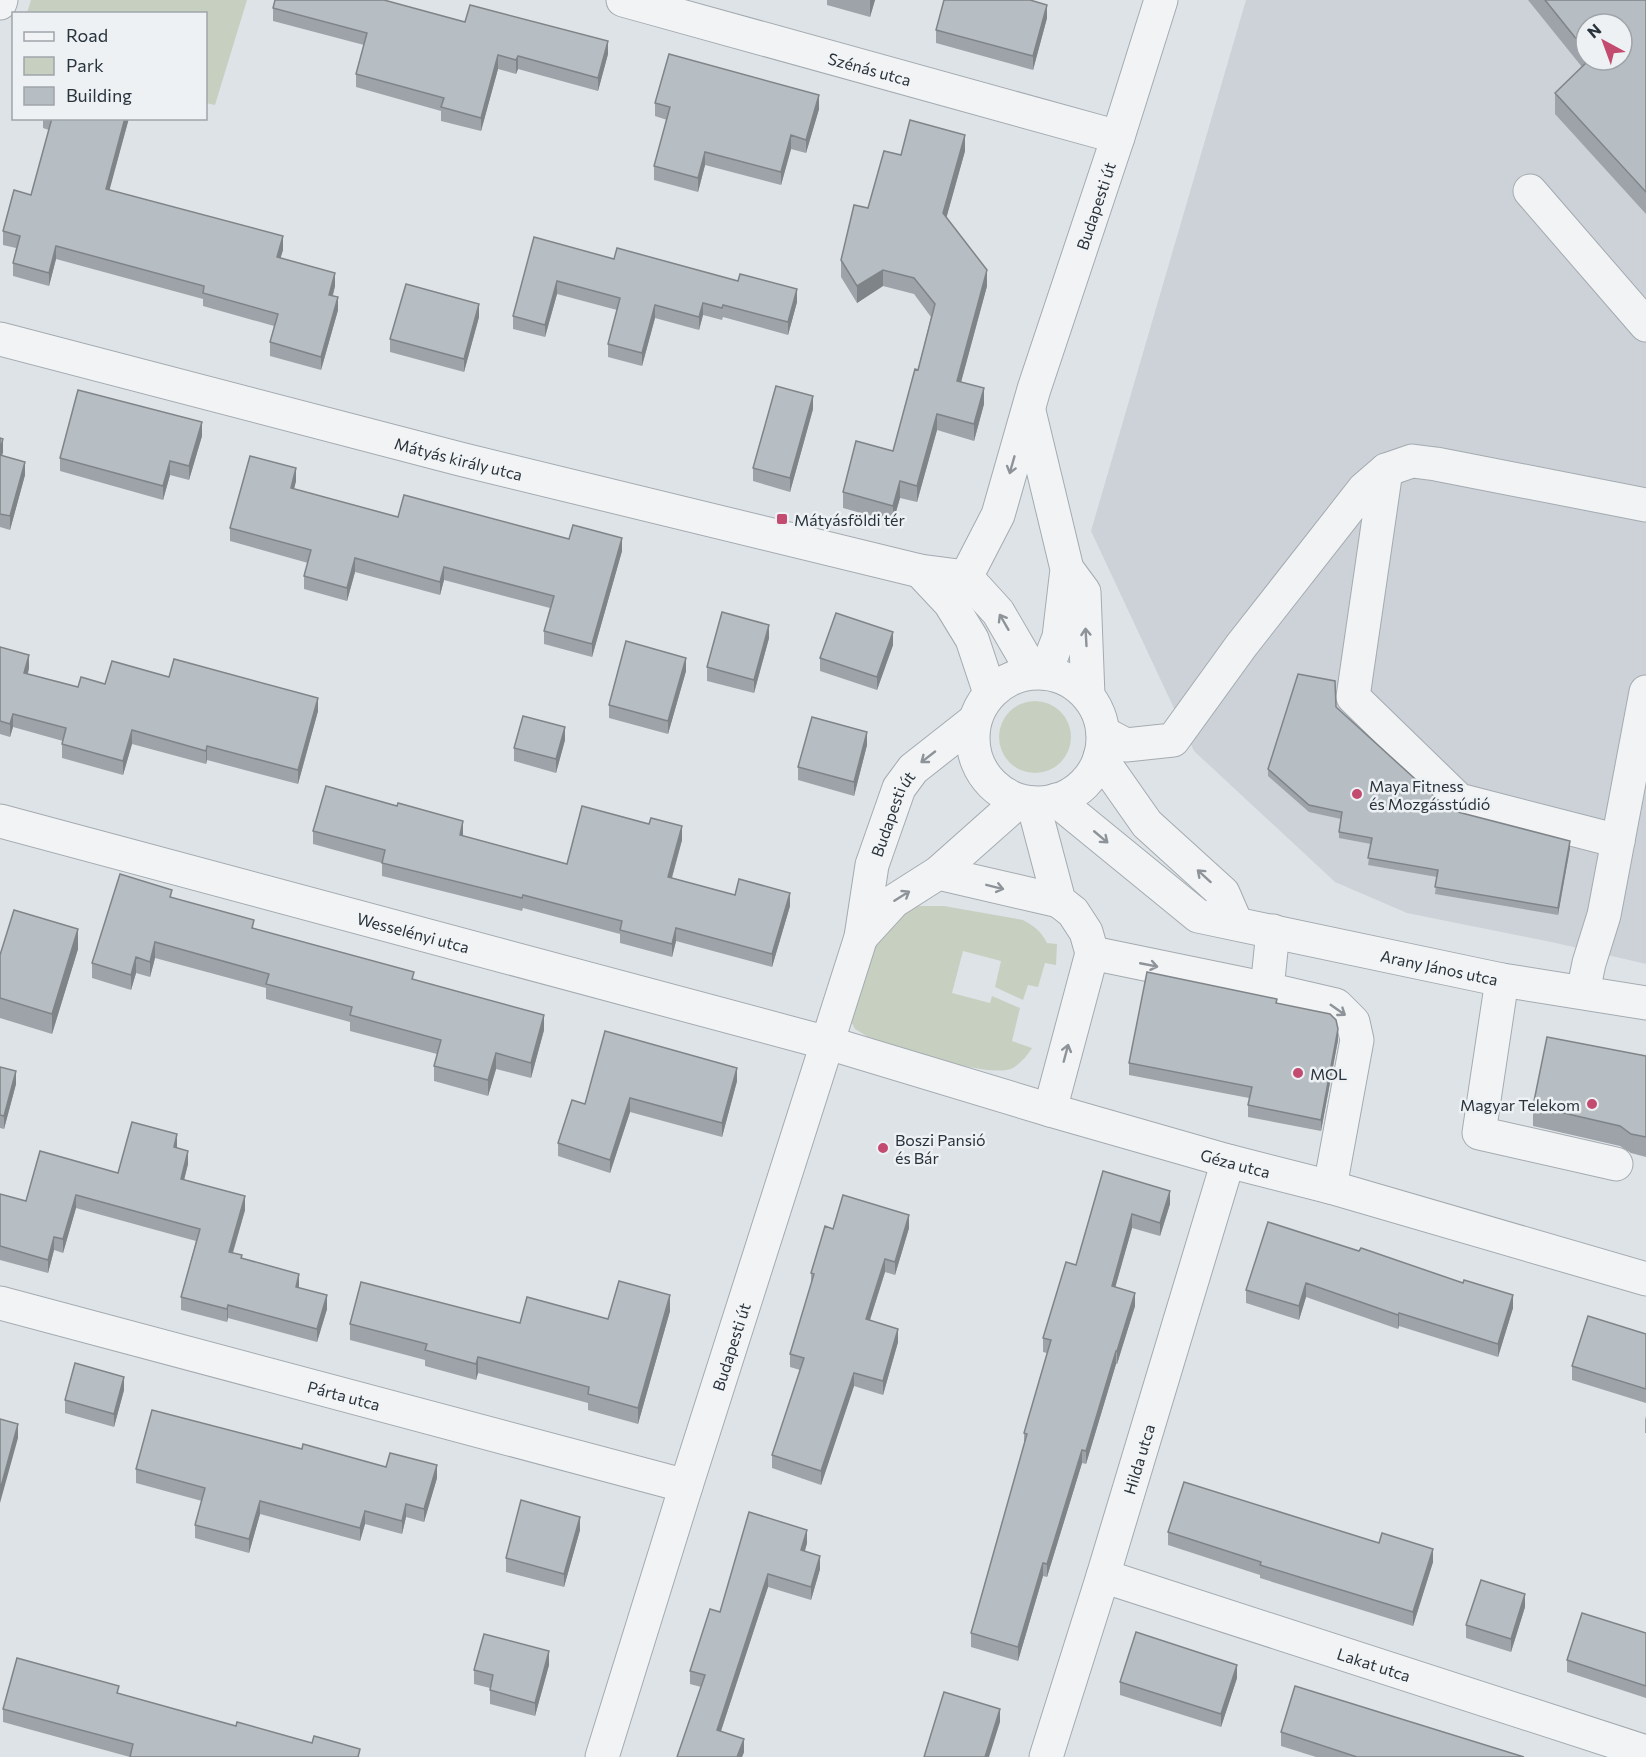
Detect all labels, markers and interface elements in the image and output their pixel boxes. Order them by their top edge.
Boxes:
legend [12,12,207,120]
north arrow [1574,12,1634,72]
text: N [1583,19,1605,41]
text: Road [66,24,108,46]
street label: Szénás utca [826,48,913,89]
text: Park [66,54,104,76]
text: Building [66,84,132,106]
street label: Budapesti út [1072,159,1119,252]
street label: Mátyás király utca [393,433,525,483]
one-way arrow [1006,455,1017,474]
place label: Mátyásföldi tér [794,510,906,529]
marker: Mátyásföldi tér [775,512,789,526]
one-way arrow [998,614,1010,631]
one-way arrow [1080,628,1091,648]
one-way arrow [921,750,937,763]
street label: Budapesti út [866,766,918,859]
place label: Maya Fitness és Mozgásstúdió [1369,776,1490,813]
marker: Maya Fitness és Mozgásstúdió [1350,787,1364,801]
one-way arrow [1093,831,1109,844]
one-way arrow [1196,869,1211,883]
one-way arrow [985,881,1004,893]
one-way arrow [893,889,910,901]
street label: Wesselényi utca [355,908,472,956]
street label: Arany János utca [1379,945,1500,988]
one-way arrow [1139,960,1159,971]
one-way arrow [1329,1003,1346,1016]
one-way arrow [1060,1044,1072,1063]
place label: MOL [1310,1064,1347,1083]
marker: MOL [1291,1066,1305,1080]
place label: Magyar Telekom [1460,1095,1580,1114]
marker: Magyar Telekom [1585,1097,1599,1111]
place label: Boszi Pansió és Bár [895,1130,986,1167]
marker: Boszi Pansió és Bár [876,1141,890,1155]
street label: Géza utca [1199,1144,1272,1181]
street label: Budapesti út [708,1300,753,1393]
street label: Párta utca [306,1376,382,1414]
street label: Hilda utca [1119,1421,1158,1496]
street label: Lakat utca [1335,1643,1413,1685]

